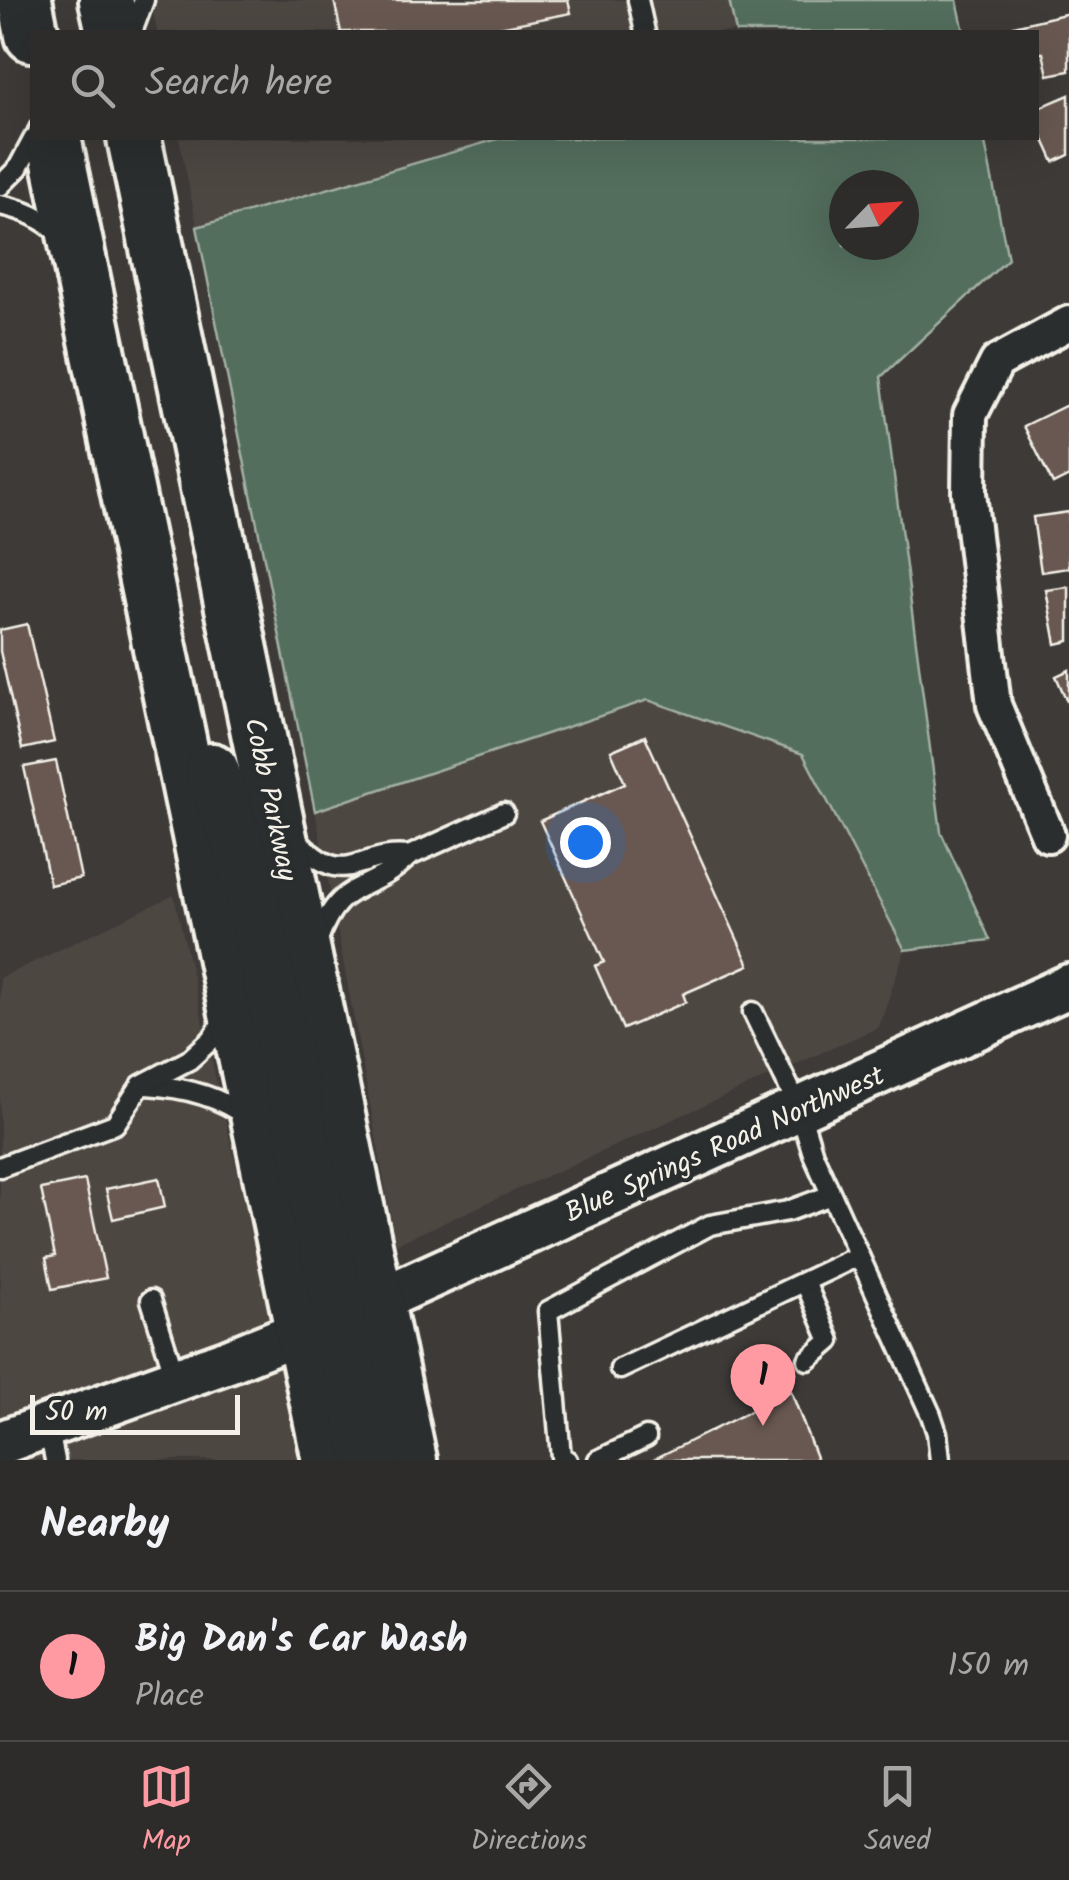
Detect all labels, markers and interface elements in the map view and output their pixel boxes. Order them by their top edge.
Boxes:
search box [30,30,1039,140]
text: Search here [145,55,332,115]
icon: search [65,58,120,113]
north arrow [829,170,919,260]
street label: Cobb Parkway [230,714,309,886]
your location [560,817,611,868]
street label: Blue Springs Road Northwest [558,1054,893,1236]
pin: 1 [730,1344,796,1426]
scale bar [30,1390,240,1434]
text: 50 m [45,1390,108,1435]
text: Nearby [40,1492,169,1559]
text: Big Dan's Car Wash [135,1611,468,1671]
text: 1 [68,1641,77,1692]
text: 150 m [947,1641,1029,1692]
text: Place [135,1671,204,1722]
tab: Map [139,1759,194,1864]
tab: Directions [471,1759,587,1864]
tab: Saved [864,1759,930,1864]

